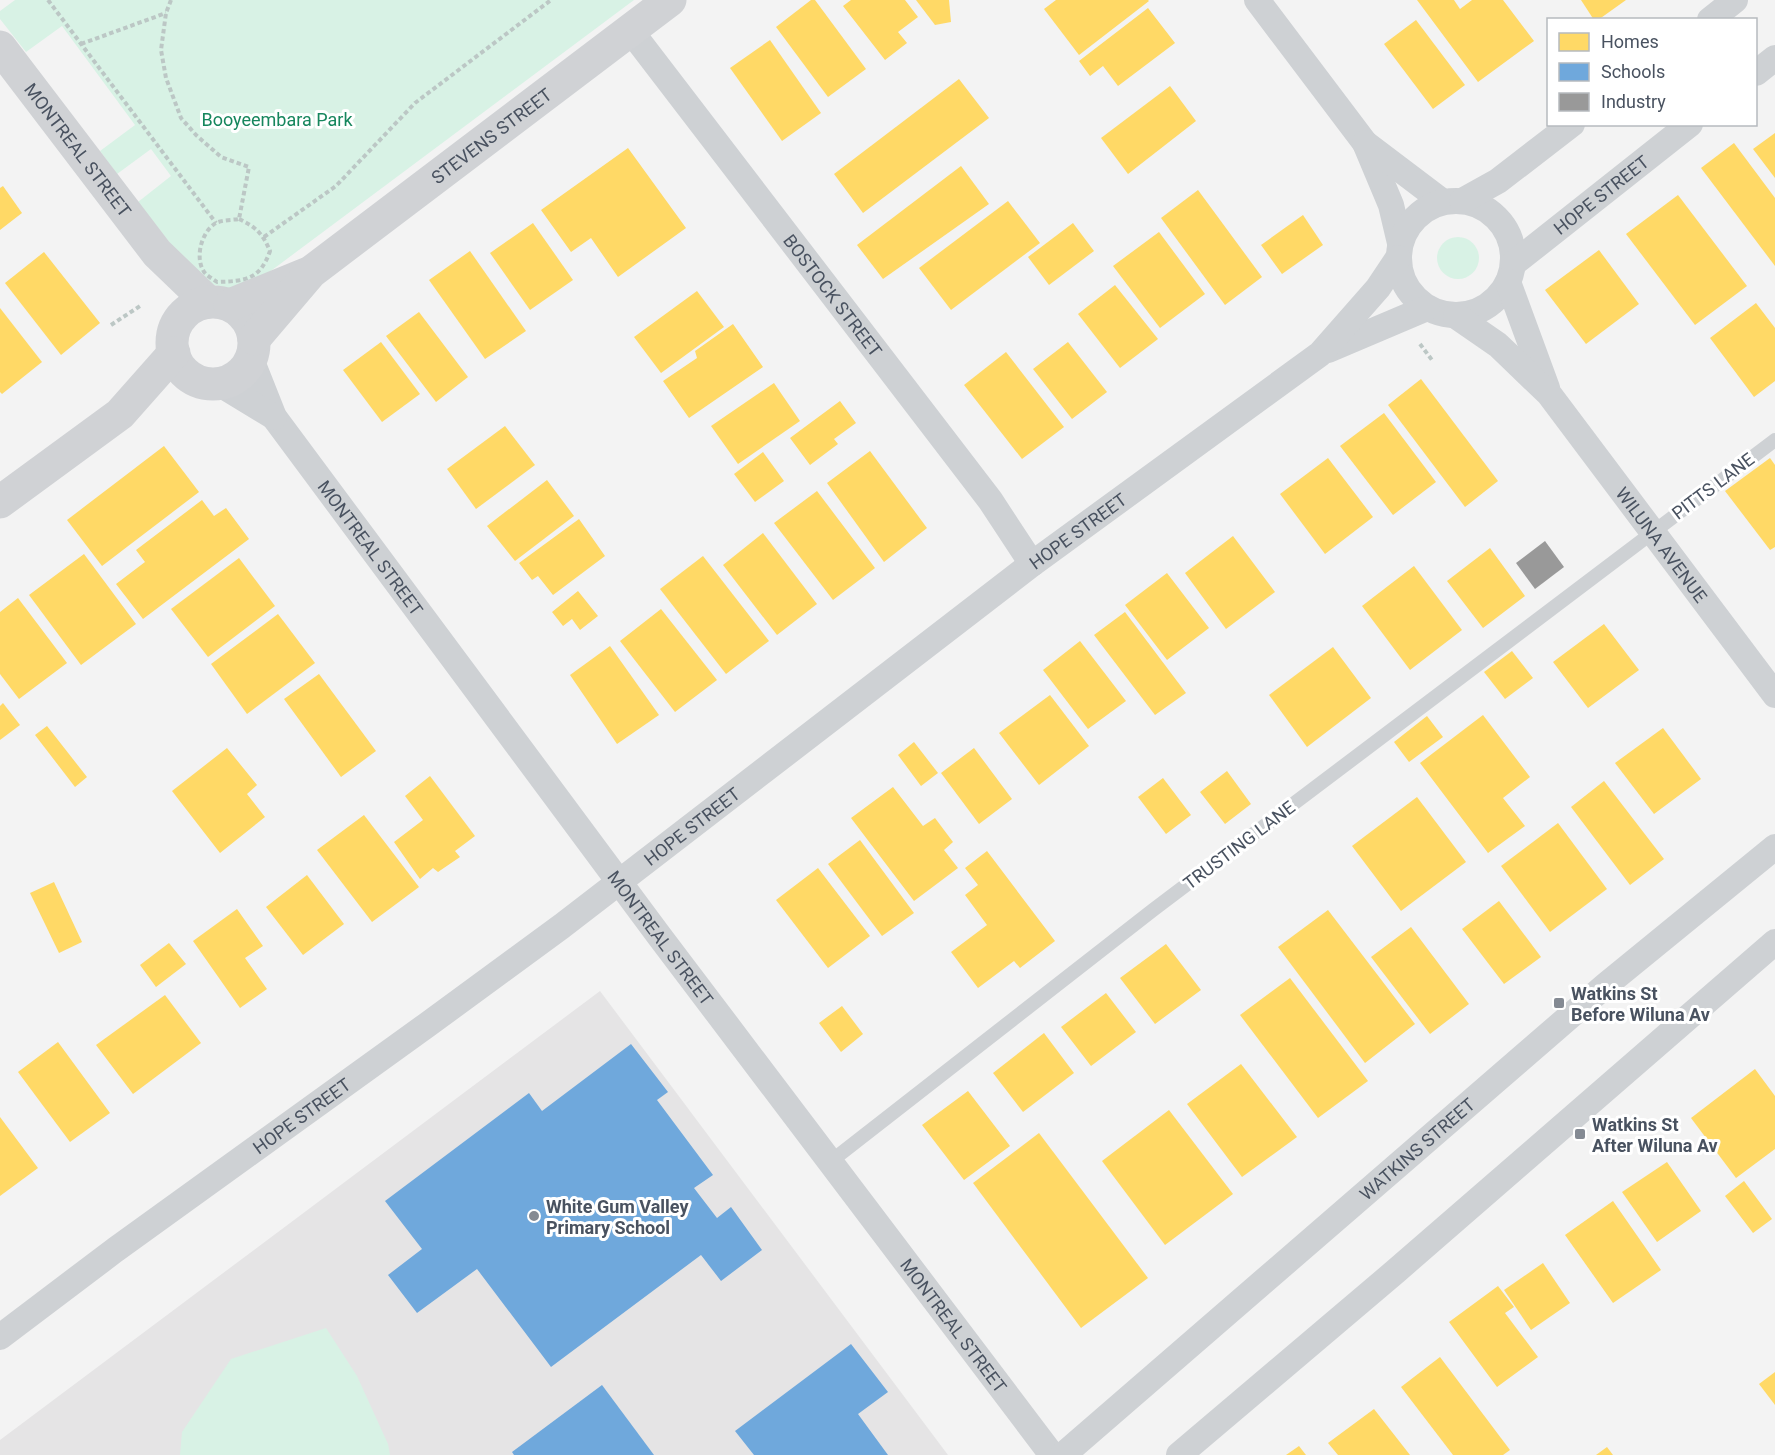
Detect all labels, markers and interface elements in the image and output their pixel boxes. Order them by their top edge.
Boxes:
legend [1547,18,1757,126]
text: Homes [1601,31,1659,52]
text: Schools [1601,61,1665,82]
street label: MONTREAL STREET [21,79,136,221]
street label: STEVENS STREET [427,83,556,188]
text: Industry [1601,91,1666,112]
park label: Booyeembara Park [201,109,353,130]
street label: HOPE STREET [1549,150,1653,238]
street label: BOSTOCK STREET [780,230,887,361]
street label: PITTS LANE [1668,448,1758,524]
street label: MONTREAL STREET [314,476,428,619]
street label: WILUNA AVENUE [1612,483,1712,606]
street label: HOPE STREET [1025,488,1131,573]
street label: HOPE STREET [640,782,744,870]
street label: TRUSTING LANE [1179,796,1299,894]
street label: MONTREAL STREET [604,866,718,1009]
place label: Watkins St Before Wiluna Av [1571,983,1710,1025]
marker: Watkins St Before Wiluna Av [1552,996,1566,1010]
street label: HOPE STREET [249,1073,354,1158]
street label: WATKINS STREET [1355,1093,1479,1204]
place label: Watkins St After Wiluna Av [1592,1114,1718,1156]
marker: Watkins St After Wiluna Av [1573,1127,1587,1141]
place label: White Gum Valley Primary School [546,1196,689,1238]
marker: White Gum Valley Primary School [527,1209,541,1223]
street label: MONTREAL STREET [896,1254,1011,1397]

